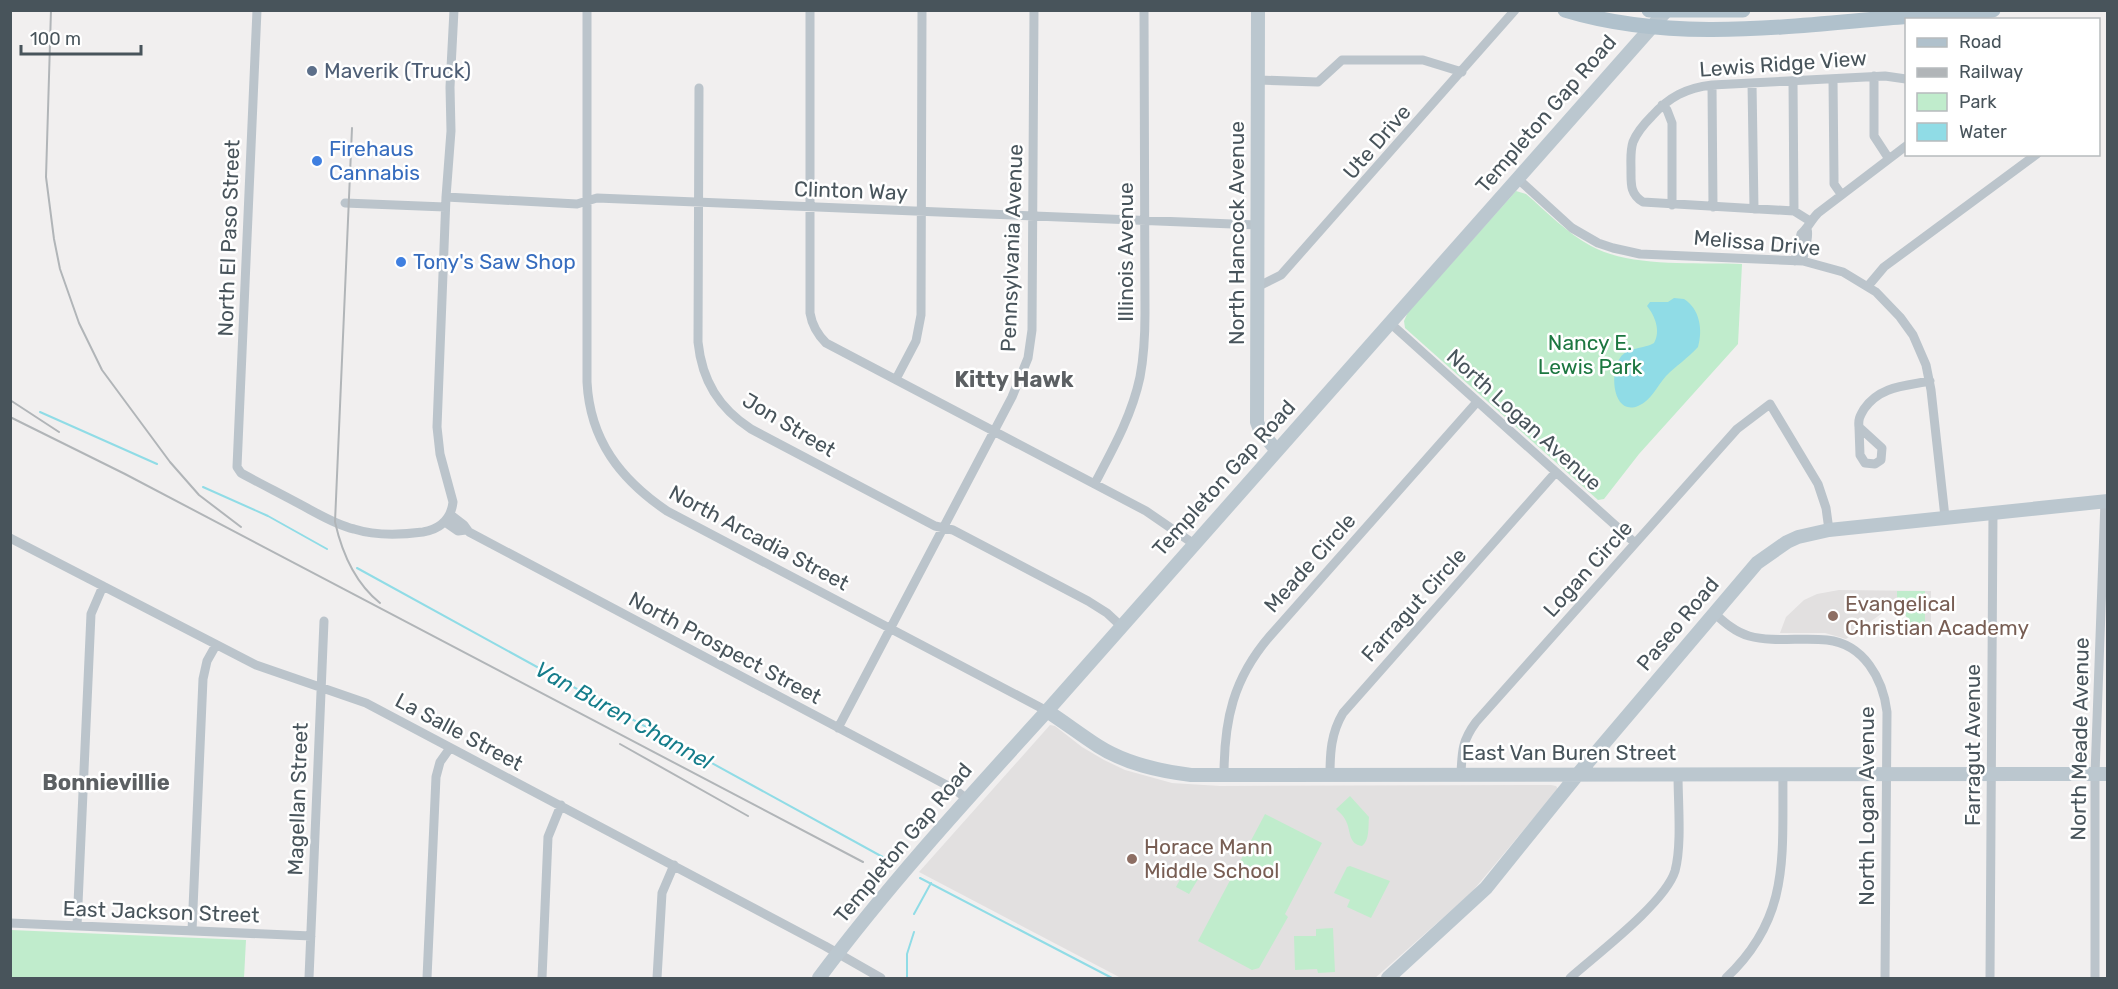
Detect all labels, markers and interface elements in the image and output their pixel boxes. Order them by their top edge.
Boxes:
scale bar [21,18,141,56]
legend [1905,18,2100,156]
text: 100 m [30,28,81,50]
street label: Templeton Gap Road [1470,29,1621,198]
text: Road [1959,31,2002,53]
street label: Lewis Ridge View [1698,45,1868,82]
place label: Maverik (Truck) [324,58,471,83]
text: Railway [1959,61,2023,83]
marker: Maverik (Truck) [305,64,319,78]
text: Park [1959,91,1997,113]
street label: Ute Drive [1338,99,1416,184]
street label: North Hancock Avenue [1224,121,1249,345]
text: Water [1959,121,2007,143]
place label: Firehaus Cannabis [329,136,420,185]
street label: North El Paso Street [213,139,244,337]
street label: Pennsylvania Avenue [995,144,1028,352]
marker: Firehaus Cannabis [310,154,324,168]
street label: Clinton Way [794,176,909,205]
street label: Illinois Avenue [1113,182,1138,322]
street label: Melissa Drive [1693,225,1822,261]
place label: Tony's Saw Shop [413,249,576,274]
marker: Tony's Saw Shop [394,255,408,269]
park label: Nancy E. Lewis Park [1538,330,1642,379]
street label: North Logan Avenue [1442,344,1607,496]
district label: Kitty Hawk [954,366,1074,393]
street label: Jon Street [738,387,840,462]
street label: Templeton Gap Road [1147,394,1300,561]
street label: North Arcadia Street [665,480,854,596]
street label: Meade Circle [1259,508,1361,617]
street label: Logan Circle [1538,515,1637,622]
street label: Farragut Circle [1356,543,1471,667]
street label: Paseo Road [1631,572,1724,675]
street label: North Prospect Street [625,586,826,709]
place label: Evangelical Christian Academy [1845,591,2029,640]
marker: Evangelical Christian Academy [1826,609,1840,623]
street label: North Meade Avenue [2065,637,2094,841]
water label: Van Buren Channel [530,655,718,776]
street label: Farragut Avenue [1960,664,1985,826]
street label: La Salle Street [391,687,527,776]
street label: North Logan Avenue [1854,706,1879,906]
street label: Magellan Street [282,722,313,876]
street label: East Van Buren Street [1462,740,1676,765]
street label: Templeton Gap Road [828,758,977,928]
district label: Bonnievillie [42,769,170,796]
place label: Horace Mann Middle School [1144,834,1279,883]
marker: Horace Mann Middle School [1125,852,1139,866]
street label: East Jackson Street [62,896,260,927]

